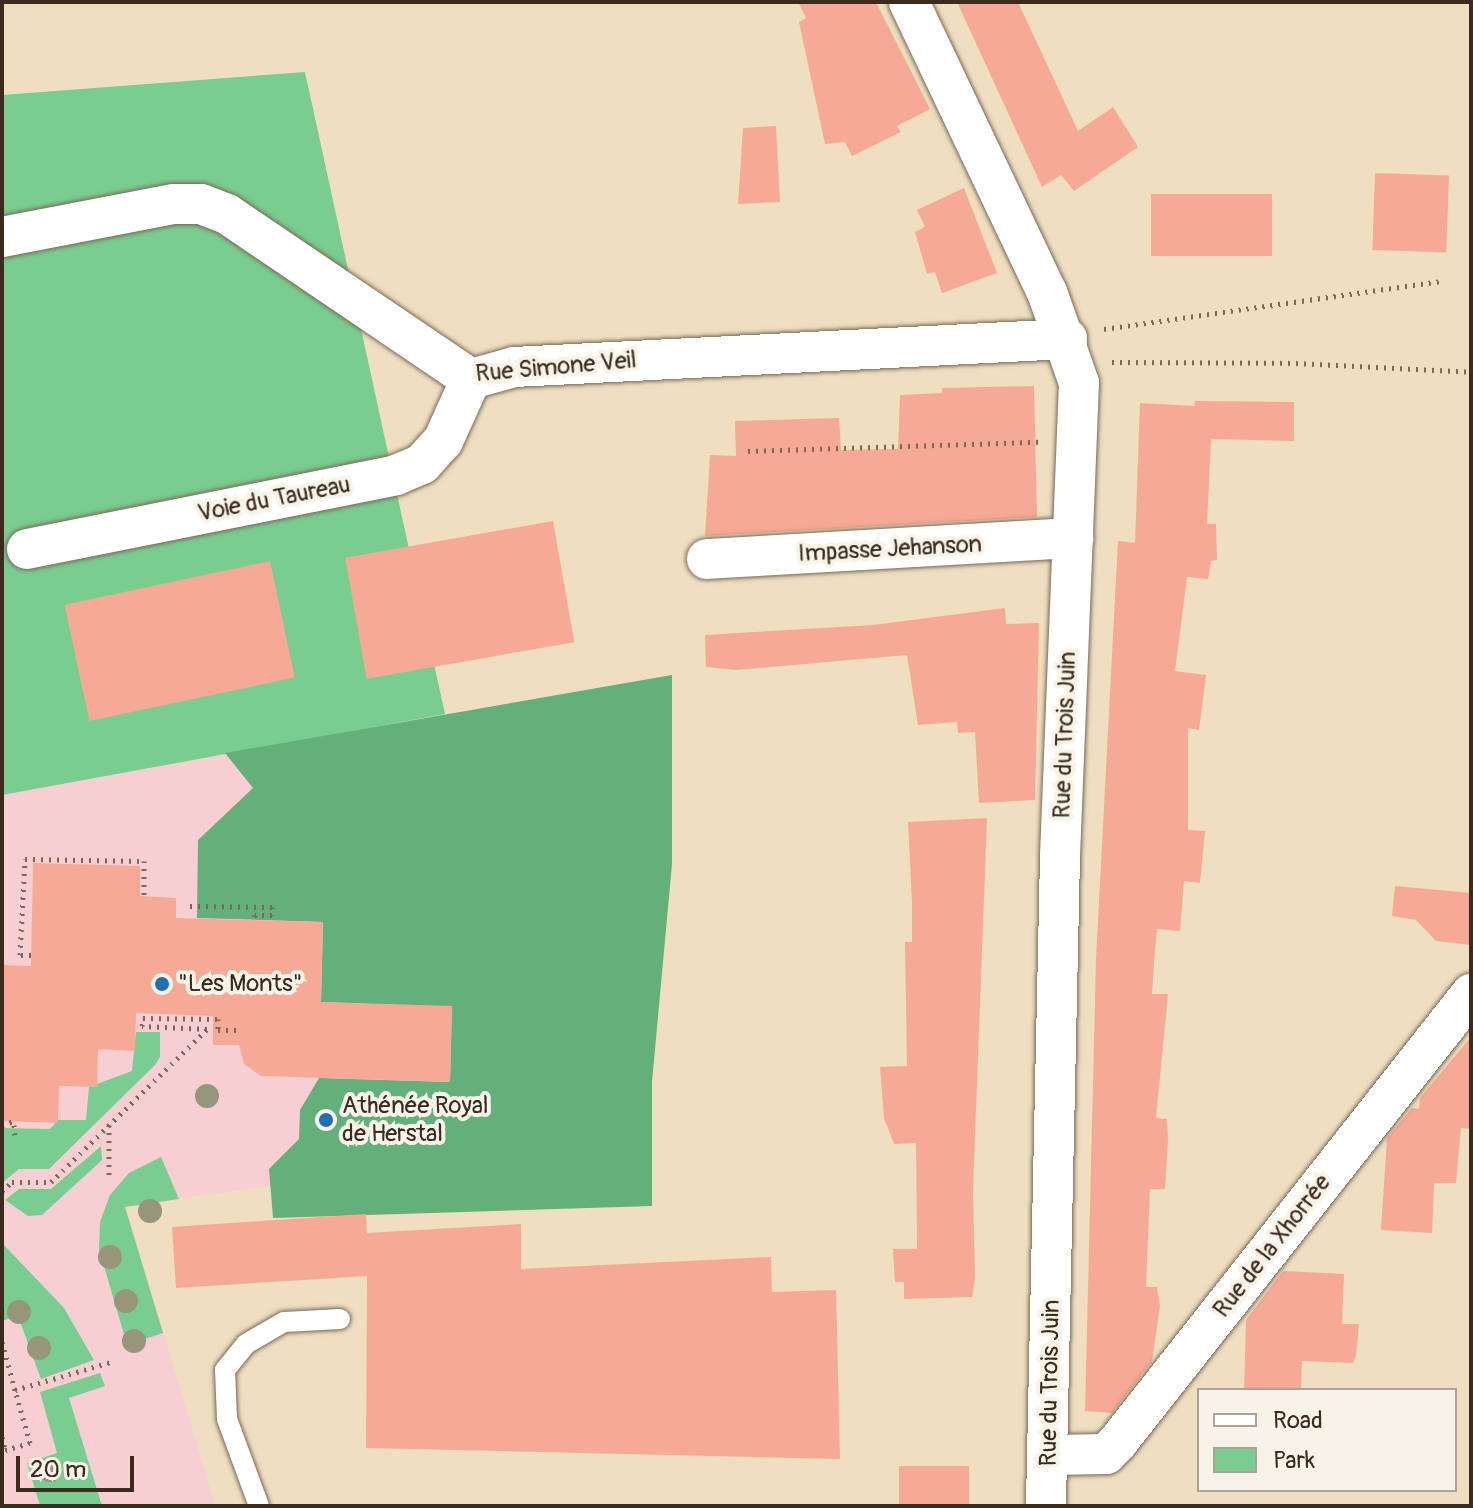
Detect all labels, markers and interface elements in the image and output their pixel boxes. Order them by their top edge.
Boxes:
street label: Rue Simone Veil [474,346,638,388]
street label: Voie du Taureau [195,470,353,528]
street label: Impasse Jehanson [797,530,983,568]
street label: Rue du Trois Juin [1048,651,1082,819]
place label: "Les Monts" [178,970,302,998]
marker: "Les Monts" [153,975,171,993]
place label: Athénée Royal de Herstal [342,1092,489,1148]
marker: Athénée Royal de Herstal [317,1111,335,1129]
street label: Rue de la Xhorrée [1207,1169,1337,1323]
street label: Rue du Trois Juin [1034,1299,1066,1467]
legend [1197,1388,1457,1492]
text: Road [1273,1406,1323,1435]
scale bar [20,1440,138,1490]
text: Park [1273,1446,1315,1475]
text: 20 m [30,1455,86,1484]

